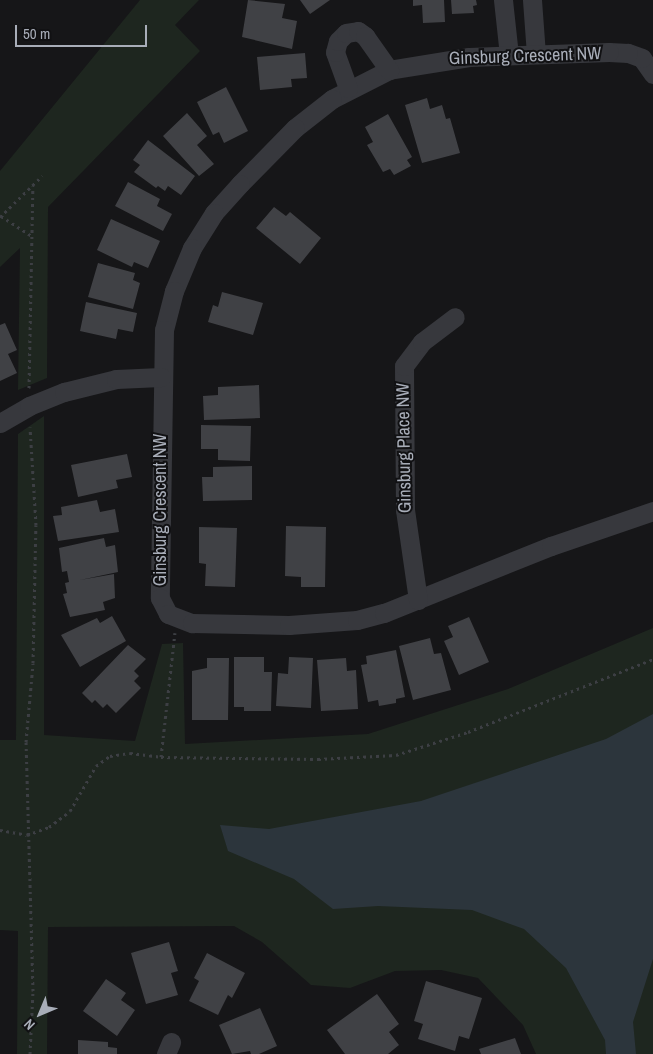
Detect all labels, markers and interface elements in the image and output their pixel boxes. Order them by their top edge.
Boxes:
scale bar [18,15,150,47]
text: 50 m [23,23,50,44]
street label: Ginsburg Crescent NW [448,43,602,69]
street label: Ginsburg Place NW [392,383,416,513]
street label: Ginsburg Crescent NW [149,434,171,586]
north arrow [15,989,65,1039]
text: N [20,1015,39,1034]

